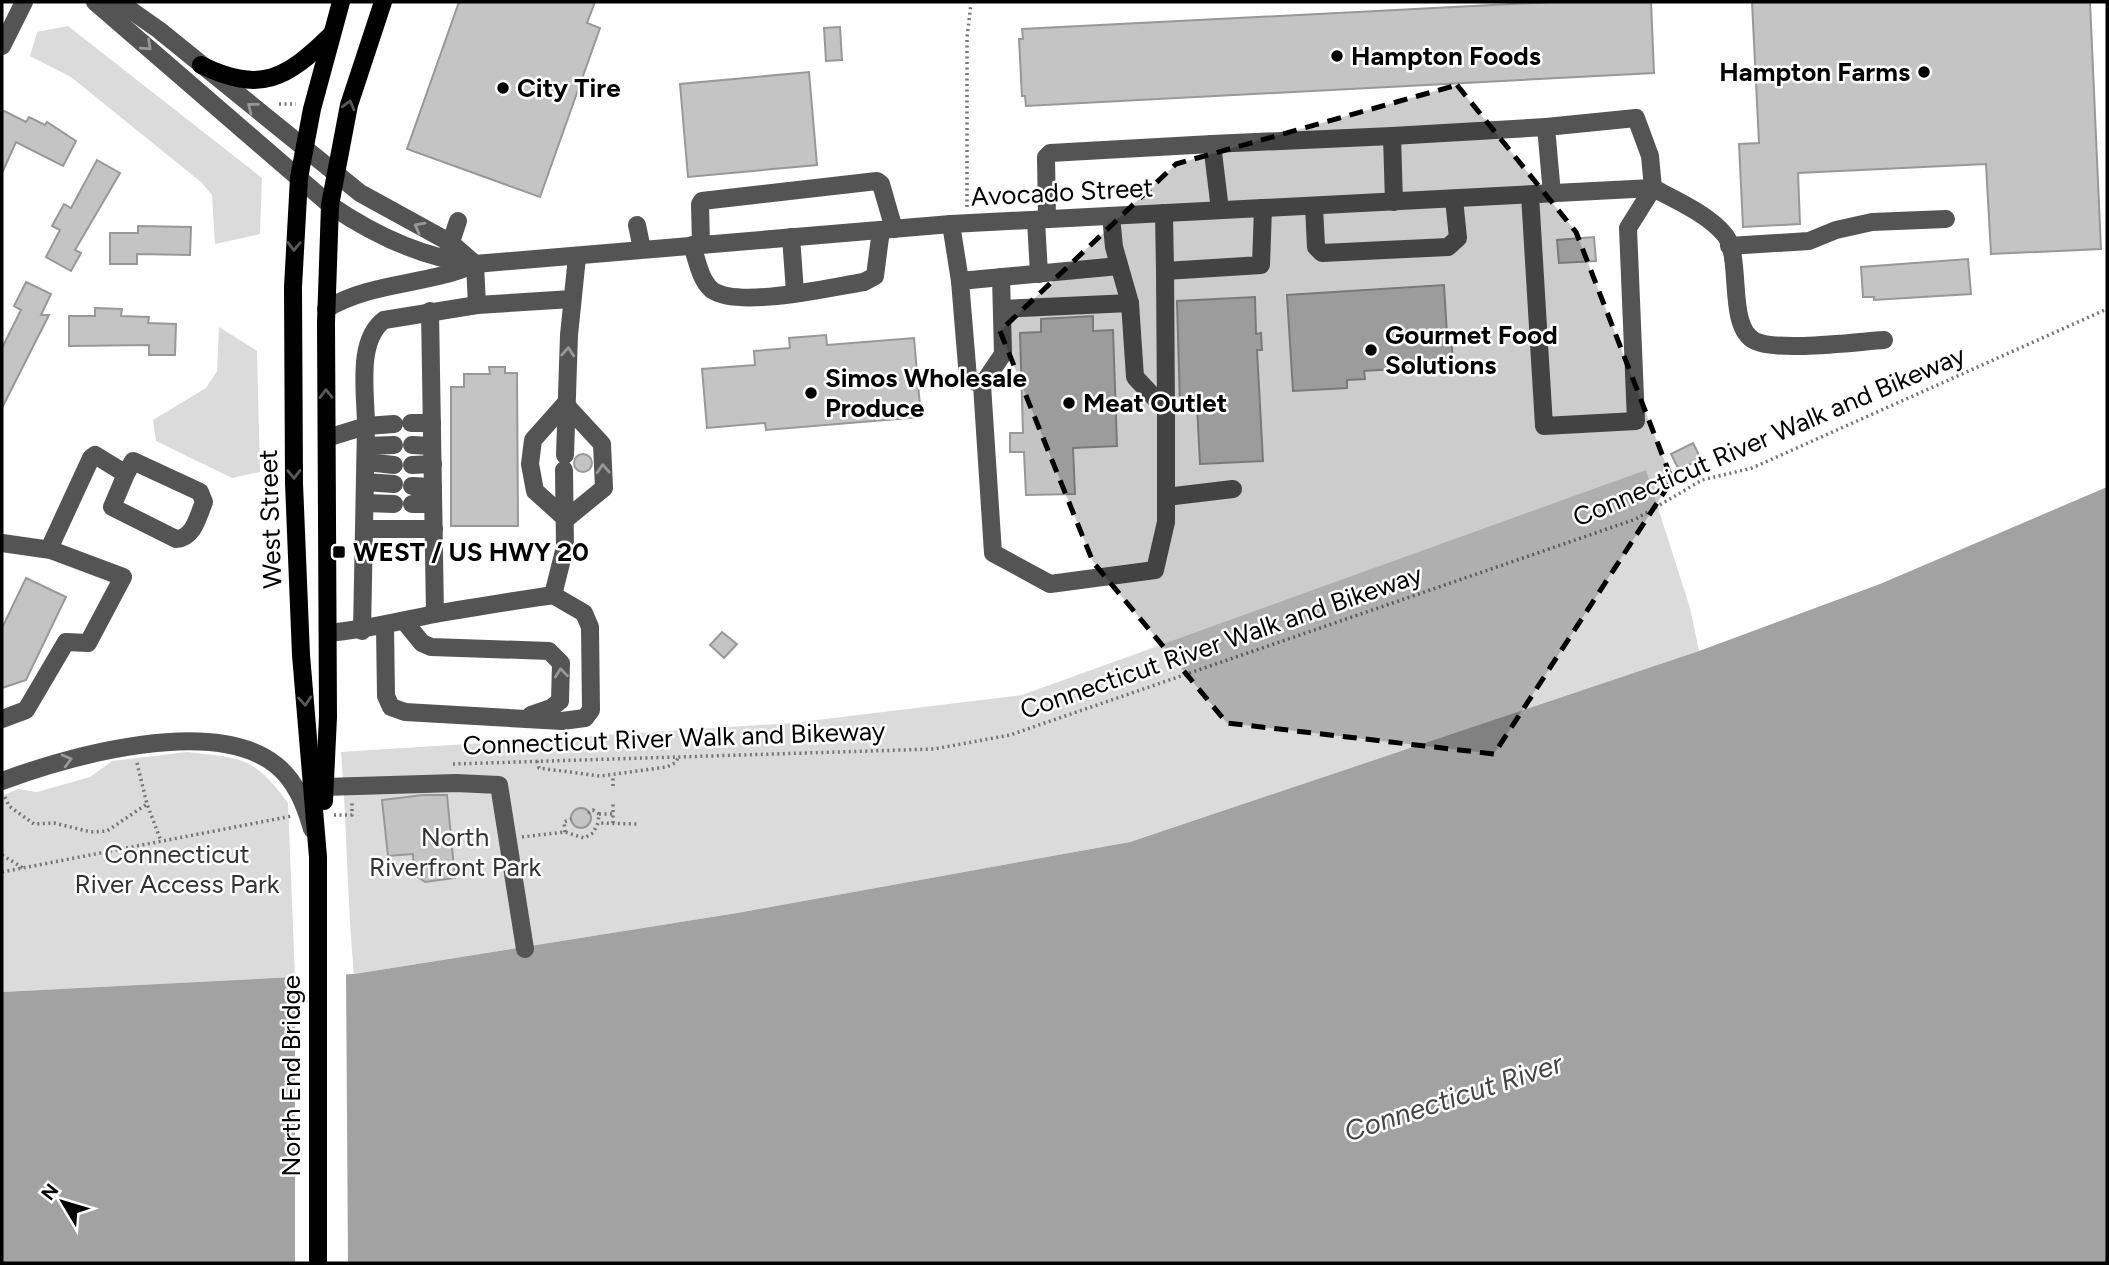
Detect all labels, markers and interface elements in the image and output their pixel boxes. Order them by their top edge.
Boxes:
one-way arrow [139,38,152,50]
place label: Hampton Foods [1351,40,1541,72]
marker: Hampton Foods [1329,48,1345,64]
place label: Hampton Farms [1719,56,1910,88]
marker: Hampton Farms [1916,64,1932,80]
place label: City Tire [517,72,621,104]
marker: City Tire [495,80,511,96]
one-way arrow [341,100,355,112]
one-way arrow [248,103,261,115]
street label: Avocado Street [970,171,1154,213]
one-way arrow [413,222,426,236]
one-way arrow [286,241,301,252]
place label: Gourmet Food Solutions [1385,319,1558,381]
street label: Connecticut River Walk and Bikeway [1568,339,1970,533]
marker: Gourmet Food Solutions [1363,342,1379,358]
one-way arrow [560,346,575,357]
place label: Simos Wholesale Produce [825,362,1027,424]
marker: Simos Wholesale Produce [803,385,819,401]
place label: Meat Outlet [1083,387,1227,419]
one-way arrow [319,388,334,399]
marker: Meat Outlet [1061,395,1077,411]
street label: West Street [252,449,288,589]
one-way arrow [596,464,611,475]
one-way arrow [286,469,302,480]
place label: WEST / US HWY 20 [353,536,589,568]
marker: WEST / US HWY 20 [331,544,347,560]
street label: Connecticut River Walk and Bikeway [1016,558,1426,726]
one-way arrow [553,667,568,679]
one-way arrow [297,696,312,707]
street label: Connecticut River Walk and Bikeway [462,715,886,761]
one-way arrow [60,754,72,768]
park label: North Riverfront Park [369,821,541,883]
park label: Connecticut River Access Park [75,838,280,900]
street label: North End Bridge [275,975,307,1177]
water label: Connecticut River [1340,1045,1568,1148]
north arrow [28,1167,98,1237]
text: N [36,1179,64,1205]

